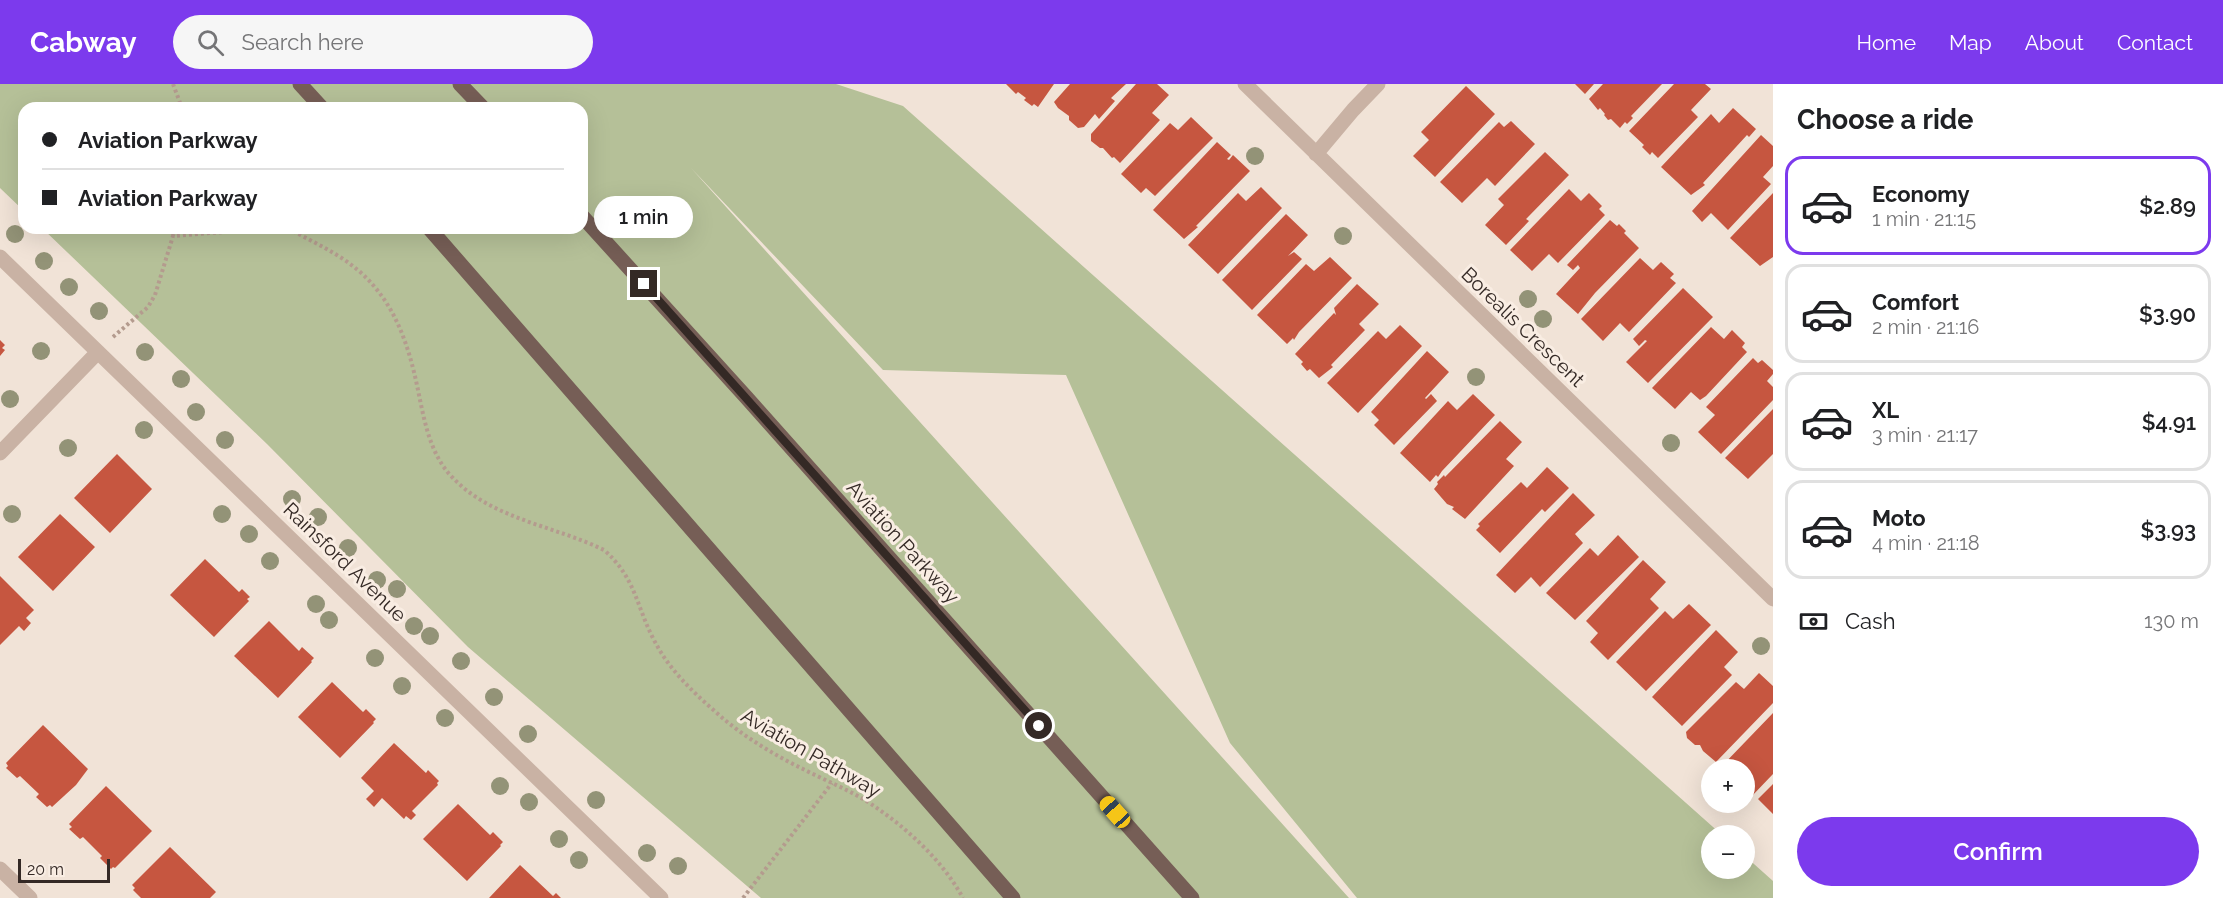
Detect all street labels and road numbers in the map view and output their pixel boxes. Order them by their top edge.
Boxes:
street label: Borealis Crescent [1456,262,1590,392]
street label: Aviation Parkway [842,476,964,608]
street label: Rainsford Avenue [279,497,412,627]
street label: Aviation Pathway [737,703,885,803]

